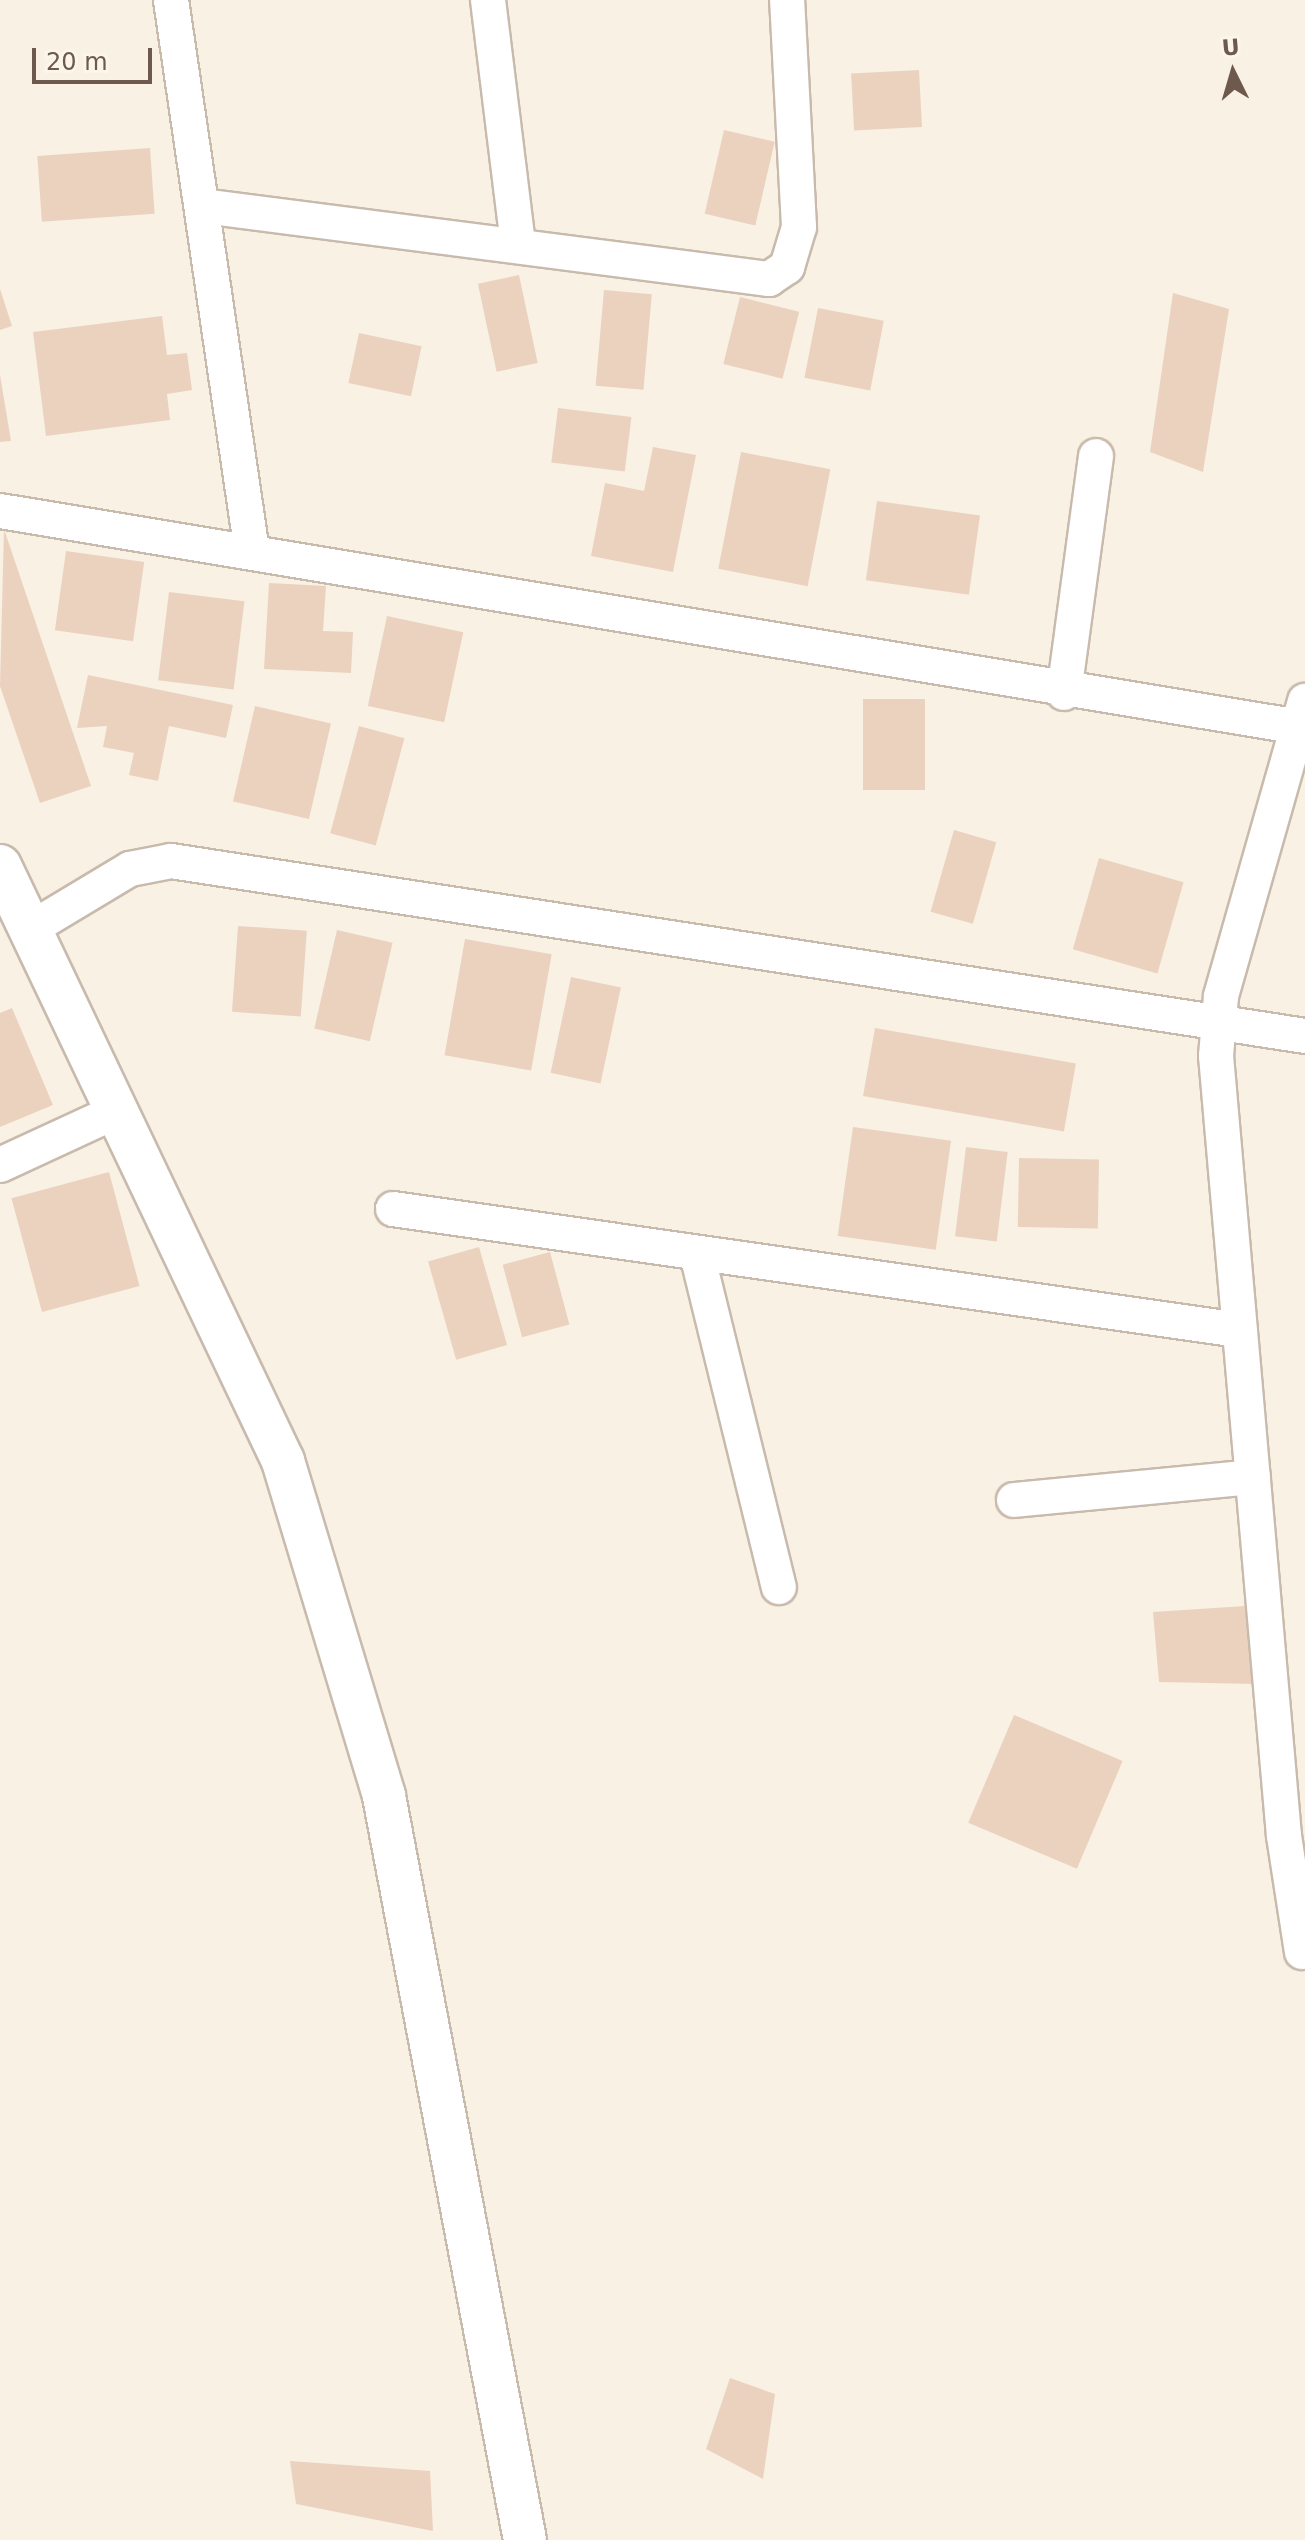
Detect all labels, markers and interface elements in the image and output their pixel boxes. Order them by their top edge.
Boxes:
scale bar [36,32,156,82]
north arrow [1193,32,1273,112]
text: U [1221,34,1241,61]
text: 20 m [46,48,108,76]

